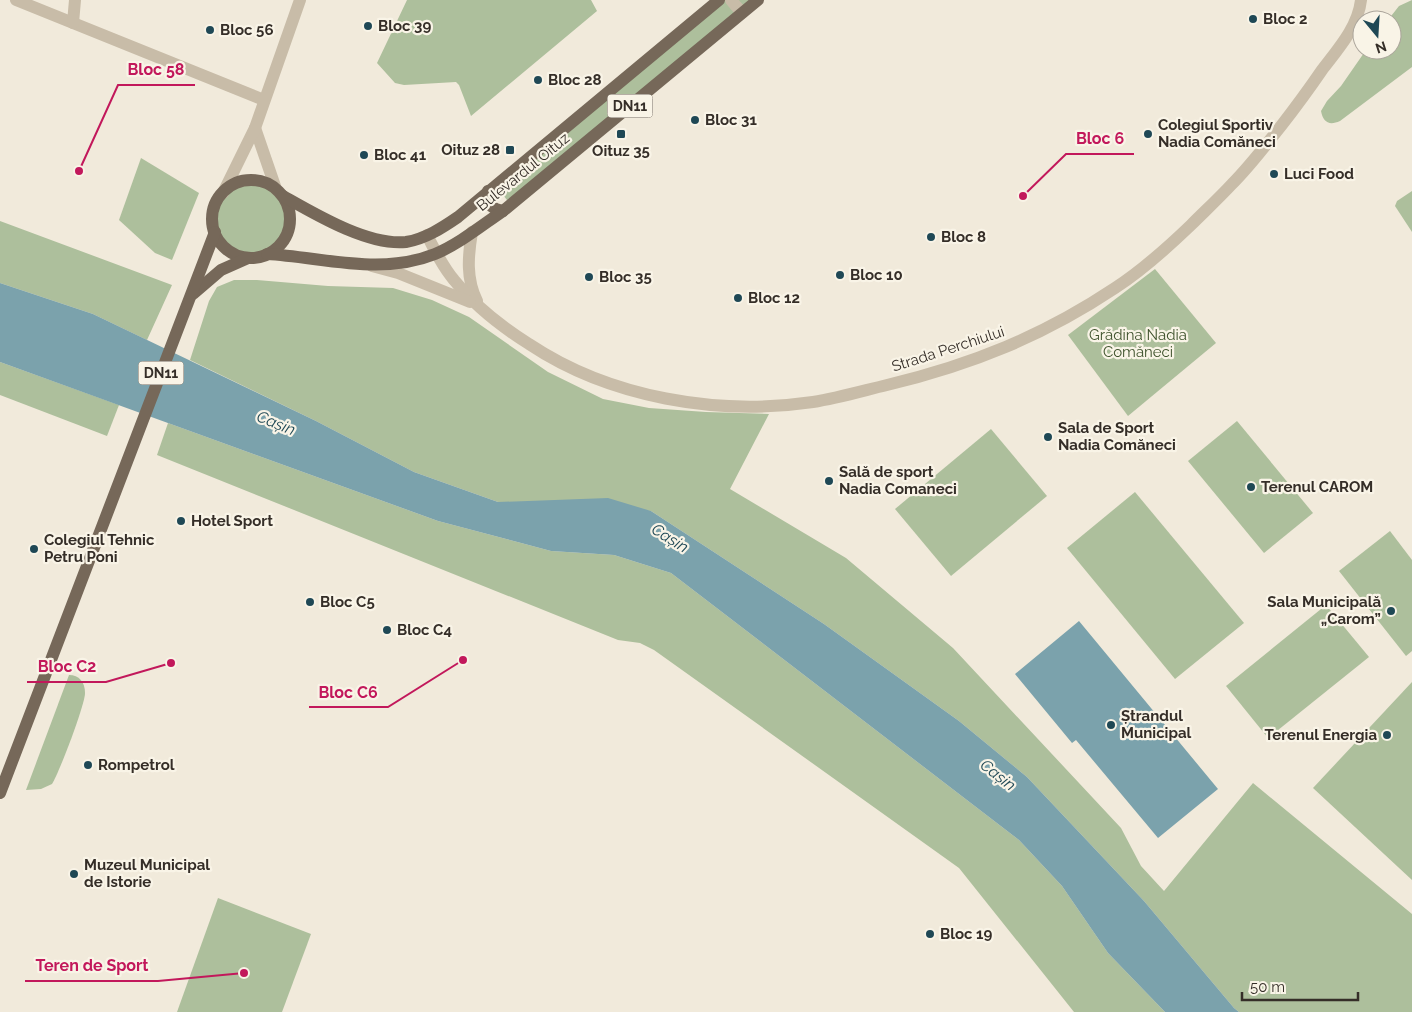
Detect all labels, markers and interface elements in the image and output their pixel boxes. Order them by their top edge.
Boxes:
place label: Bloc 2 [1263,10,1308,28]
north arrow [1352,10,1402,60]
marker: Bloc 2 [1247,13,1259,25]
place label: Bloc 39 [378,17,431,35]
marker: Bloc 39 [362,20,374,32]
place label: Bloc 56 [220,21,274,39]
marker: Bloc 56 [204,24,216,36]
text: N [1373,38,1389,57]
callout: Bloc 58 [118,54,195,85]
text: Bloc 58 [127,60,185,79]
place label: Bloc 28 [548,71,602,89]
marker: Bloc 28 [532,74,544,86]
road number: DN11 [608,94,652,118]
place label: Bloc 31 [705,111,757,129]
marker: Bloc 31 [689,114,701,126]
place label: Colegiul Sportiv Nadia Comăneci [1158,116,1276,151]
callout: Bloc 6 [1066,123,1134,154]
marker: Oituz 35 [615,128,627,140]
marker: Colegiul Sportiv Nadia Comăneci [1142,128,1154,140]
street label: Bulevardul Oituz [473,129,573,215]
text: Bloc 6 [1076,129,1124,148]
place label: Oituz 28 [441,141,500,159]
place label: Oituz 35 [592,142,650,160]
marker: Oituz 28 [504,144,516,156]
place label: Bloc 41 [374,146,427,164]
marker: Bloc 41 [358,149,370,161]
place label: Luci Food [1284,165,1354,183]
marker: Luci Food [1268,168,1280,180]
place label: Bloc 8 [941,228,986,246]
marker: Bloc 8 [925,231,937,243]
place label: Bloc 10 [850,266,903,284]
place label: Bloc 35 [599,268,652,286]
marker: Bloc 10 [834,269,846,281]
marker: Bloc 35 [583,271,595,283]
place label: Bloc 12 [748,289,800,307]
marker: Bloc 12 [732,292,744,304]
street label: Strada Perchiului [890,322,1006,376]
park label: Grădina Nadia Comăneci [1089,326,1187,361]
road number: DN11 [138,362,184,384]
water label: Cașin [254,407,298,439]
place label: Sala de Sport Nadia Comăneci [1058,419,1176,454]
marker: Sala de Sport Nadia Comăneci [1042,431,1054,443]
place label: Sală de sport Nadia Comaneci [839,463,957,498]
marker: Sală de sport Nadia Comaneci [823,475,835,487]
place label: Terenul CAROM [1261,478,1373,496]
marker: Terenul CAROM [1245,481,1257,493]
place label: Hotel Sport [191,512,273,530]
marker: Hotel Sport [175,515,187,527]
water label: Cașin [648,519,692,557]
place label: Colegiul Tehnic Petru Poni [44,531,155,566]
marker: Colegiul Tehnic Petru Poni [28,543,40,555]
place label: Bloc C5 [320,593,375,611]
place label: Sala Municipală „Carom” [1267,593,1381,628]
marker: Bloc C5 [304,596,316,608]
marker: Sala Municipală „Carom” [1385,605,1397,617]
place label: Bloc C4 [397,621,452,639]
marker: Bloc C4 [381,624,393,636]
callout: Bloc C2 [27,651,106,682]
text: Bloc C2 [38,657,96,676]
callout: Bloc C6 [309,676,388,707]
text: Bloc C6 [318,683,378,702]
place label: Ștrandul Municipal [1121,707,1192,742]
marker: Ștrandul Municipal [1105,719,1117,731]
place label: Terenul Energia [1265,726,1377,744]
marker: Terenul Energia [1381,729,1393,741]
water label: Cașin [976,755,1020,795]
place label: Rompetrol [98,756,175,774]
marker: Rompetrol [82,759,94,771]
place label: Muzeul Municipal de Istorie [84,856,210,891]
marker: Muzeul Municipal de Istorie [68,868,80,880]
place label: Bloc 19 [940,925,993,943]
marker: Bloc 19 [924,928,936,940]
callout: Teren de Sport [25,950,158,981]
text: Teren de Sport [36,956,148,975]
scale bar [1242,970,1358,1002]
text: 50 m [1250,978,1285,996]

